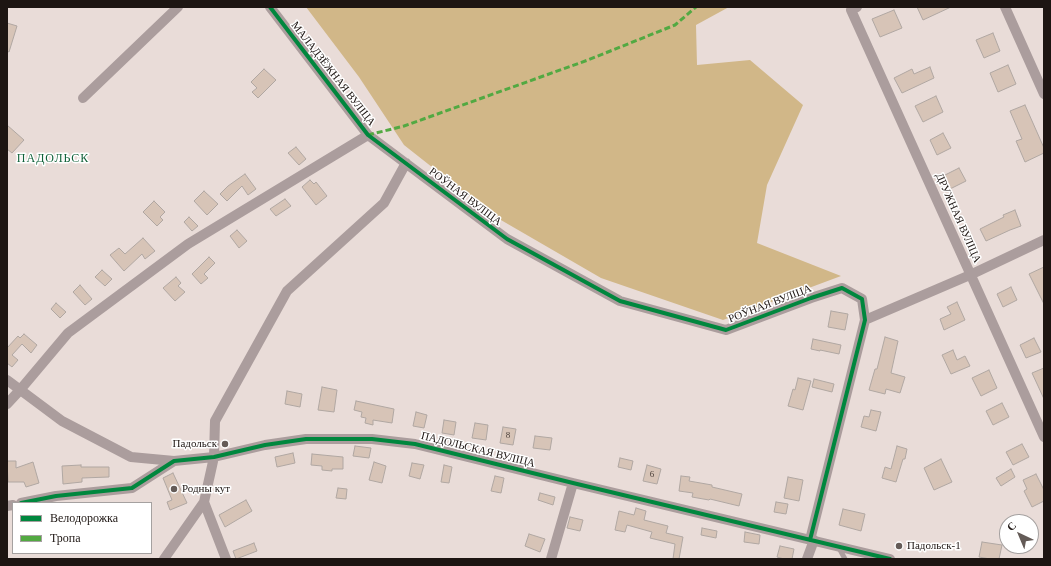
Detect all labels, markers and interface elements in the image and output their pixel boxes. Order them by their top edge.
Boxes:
street label: МАЛАДЗЁЖНАЯ ВУЛІЦА [288,19,378,129]
district label: ПАДОЛЬСК [17,152,89,166]
street label: РОЎНАЯ ВУЛІЦА [426,165,504,229]
street label: ДРУЖНАЯ ВУЛІЦА [932,171,984,265]
street label: РОЎНАЯ ВУЛІЦА [727,282,813,326]
street label: ПАДОЛЬСКАЯ ВУЛІЦА [420,429,536,471]
house number: 8 [506,431,510,441]
place label: Падольск [172,437,217,451]
marker: Падольск [220,439,230,449]
house number: 6 [650,470,654,480]
place label: Родны кут [182,482,230,496]
marker: Родны кут [169,484,179,494]
legend [12,502,152,554]
text: Велодорожка [50,511,118,525]
north arrow [999,514,1039,554]
text: С [1004,519,1018,533]
text: Тропа [50,531,81,545]
place label: Падольск-1 [907,539,961,553]
marker: Падольск-1 [894,541,904,551]

